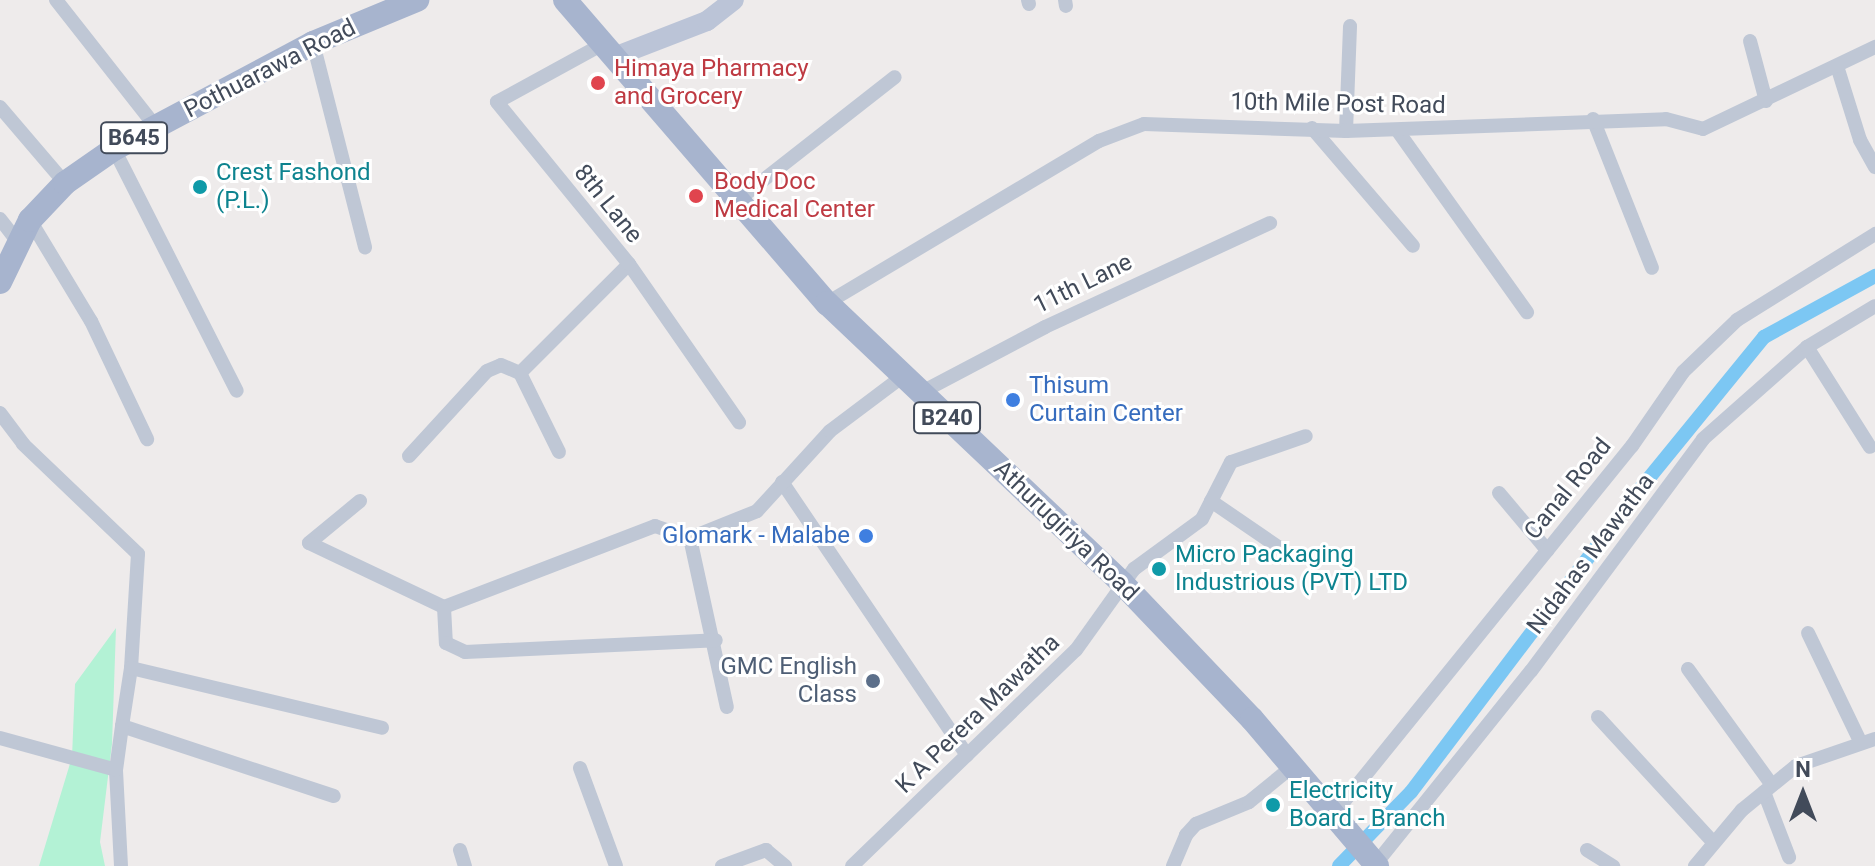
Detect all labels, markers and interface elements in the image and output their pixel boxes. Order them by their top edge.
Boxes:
street label: Pothuarawa Road [179,13,361,125]
place label: Himaya Pharmacy and Grocery [614,55,809,111]
marker: Himaya Pharmacy and Grocery [589,74,607,92]
street label: 10th Mile Post Road [1230,88,1446,120]
road number: B645 [100,120,168,156]
place label: Crest Fashond (P.L.) [216,159,370,215]
street label: 8th Lane [568,159,648,249]
place label: Body Doc Medical Center [714,168,875,224]
marker: Crest Fashond (P.L.) [191,178,209,196]
marker: Body Doc Medical Center [685,185,707,207]
street label: 11th Lane [1029,248,1137,320]
place label: Thisum Curtain Center [1029,372,1183,428]
marker: Thisum Curtain Center [1004,391,1022,409]
road number: B240 [913,400,981,436]
street label: Canal Road [1518,433,1618,545]
street label: Athurugiriya Road [988,455,1144,607]
street label: Nidahas Mawatha [1521,468,1661,640]
place label: Glomark - Malabe [662,522,850,550]
marker: Glomark - Malabe [857,527,875,545]
place label: Micro Packaging Industrious (PVT) LTD [1175,541,1408,597]
marker: Micro Packaging Industrious (PVT) LTD [1150,560,1168,578]
street label: K A Perera Mawatha [890,628,1066,800]
place label: GMC English Class [720,653,857,709]
marker: GMC English Class [864,672,882,690]
north arrow [1763,754,1843,834]
text: N [1795,757,1811,782]
place label: Electricity Board - Branch [1289,777,1445,833]
marker: Electricity Board - Branch [1264,796,1282,814]

